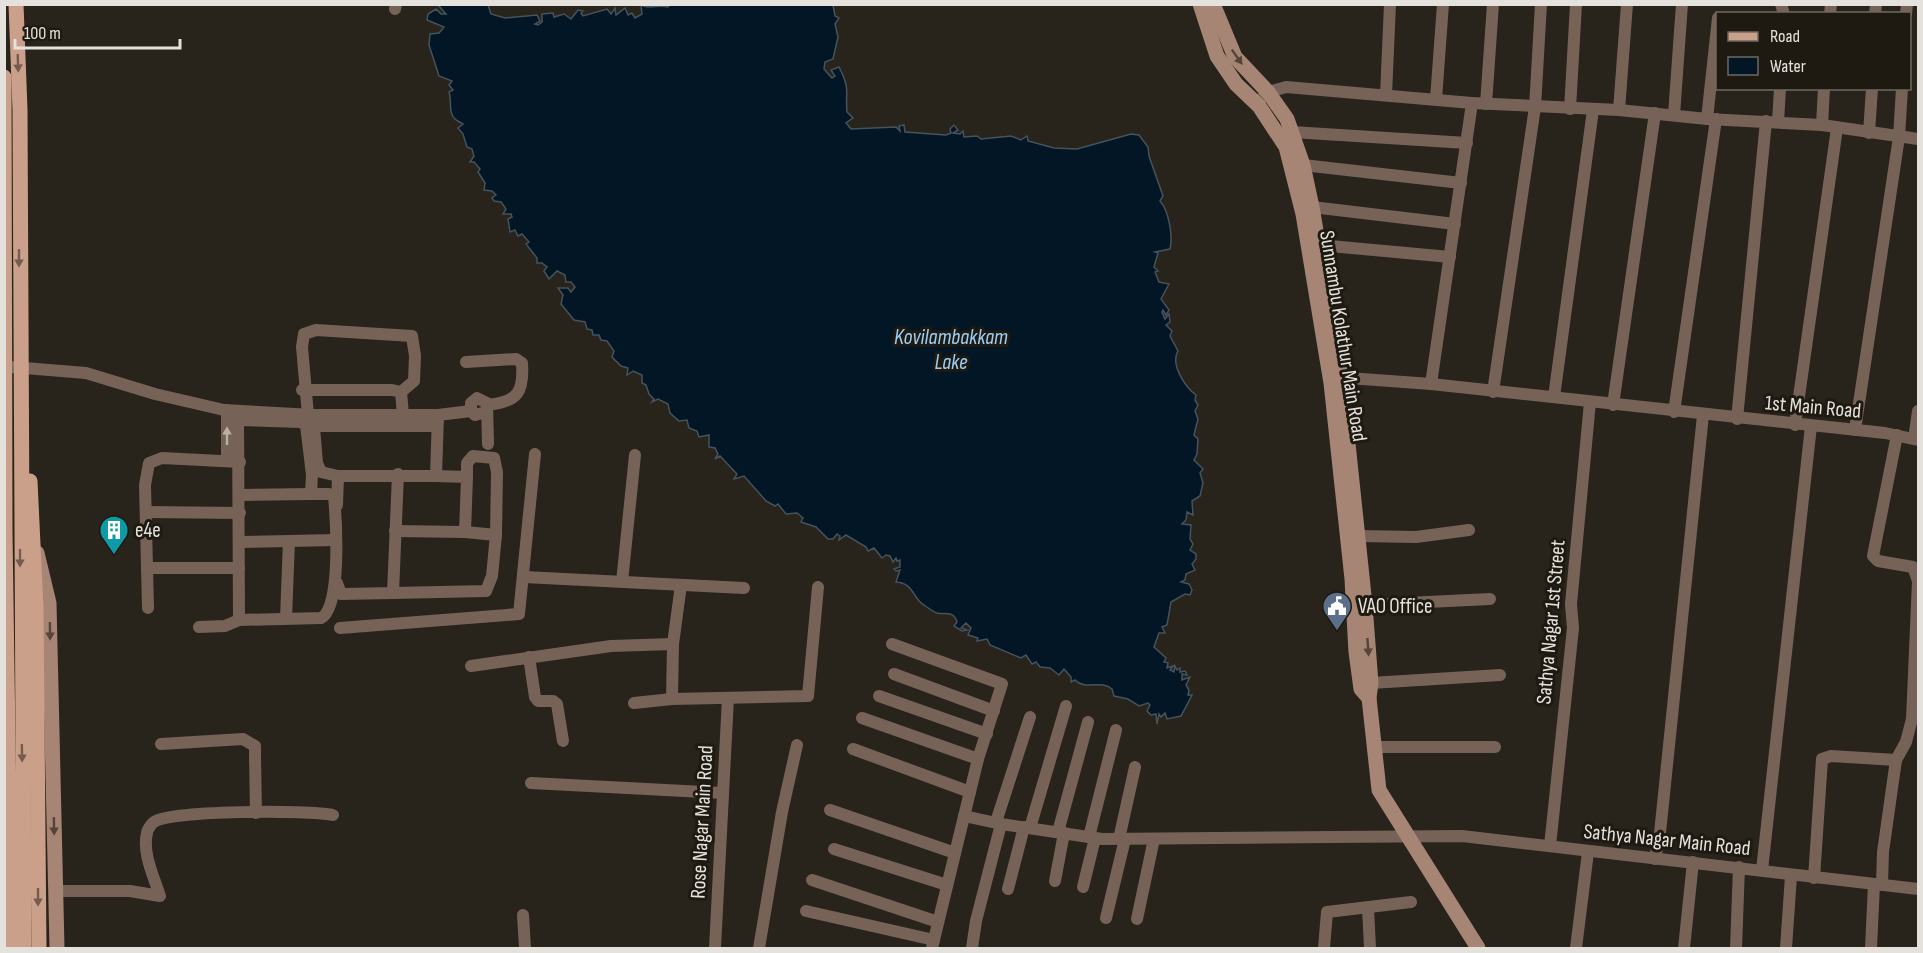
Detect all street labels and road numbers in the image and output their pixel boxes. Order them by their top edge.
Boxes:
street label: Sunnambu Kolathur Main Road [1314,229,1372,443]
street label: 1st Main Road [1764,390,1862,424]
street label: Sathya Nagar 1st Street [1531,539,1571,705]
street label: Rose Nagar Main Road [685,745,719,899]
street label: Sathya Nagar Main Road [1582,819,1752,861]

